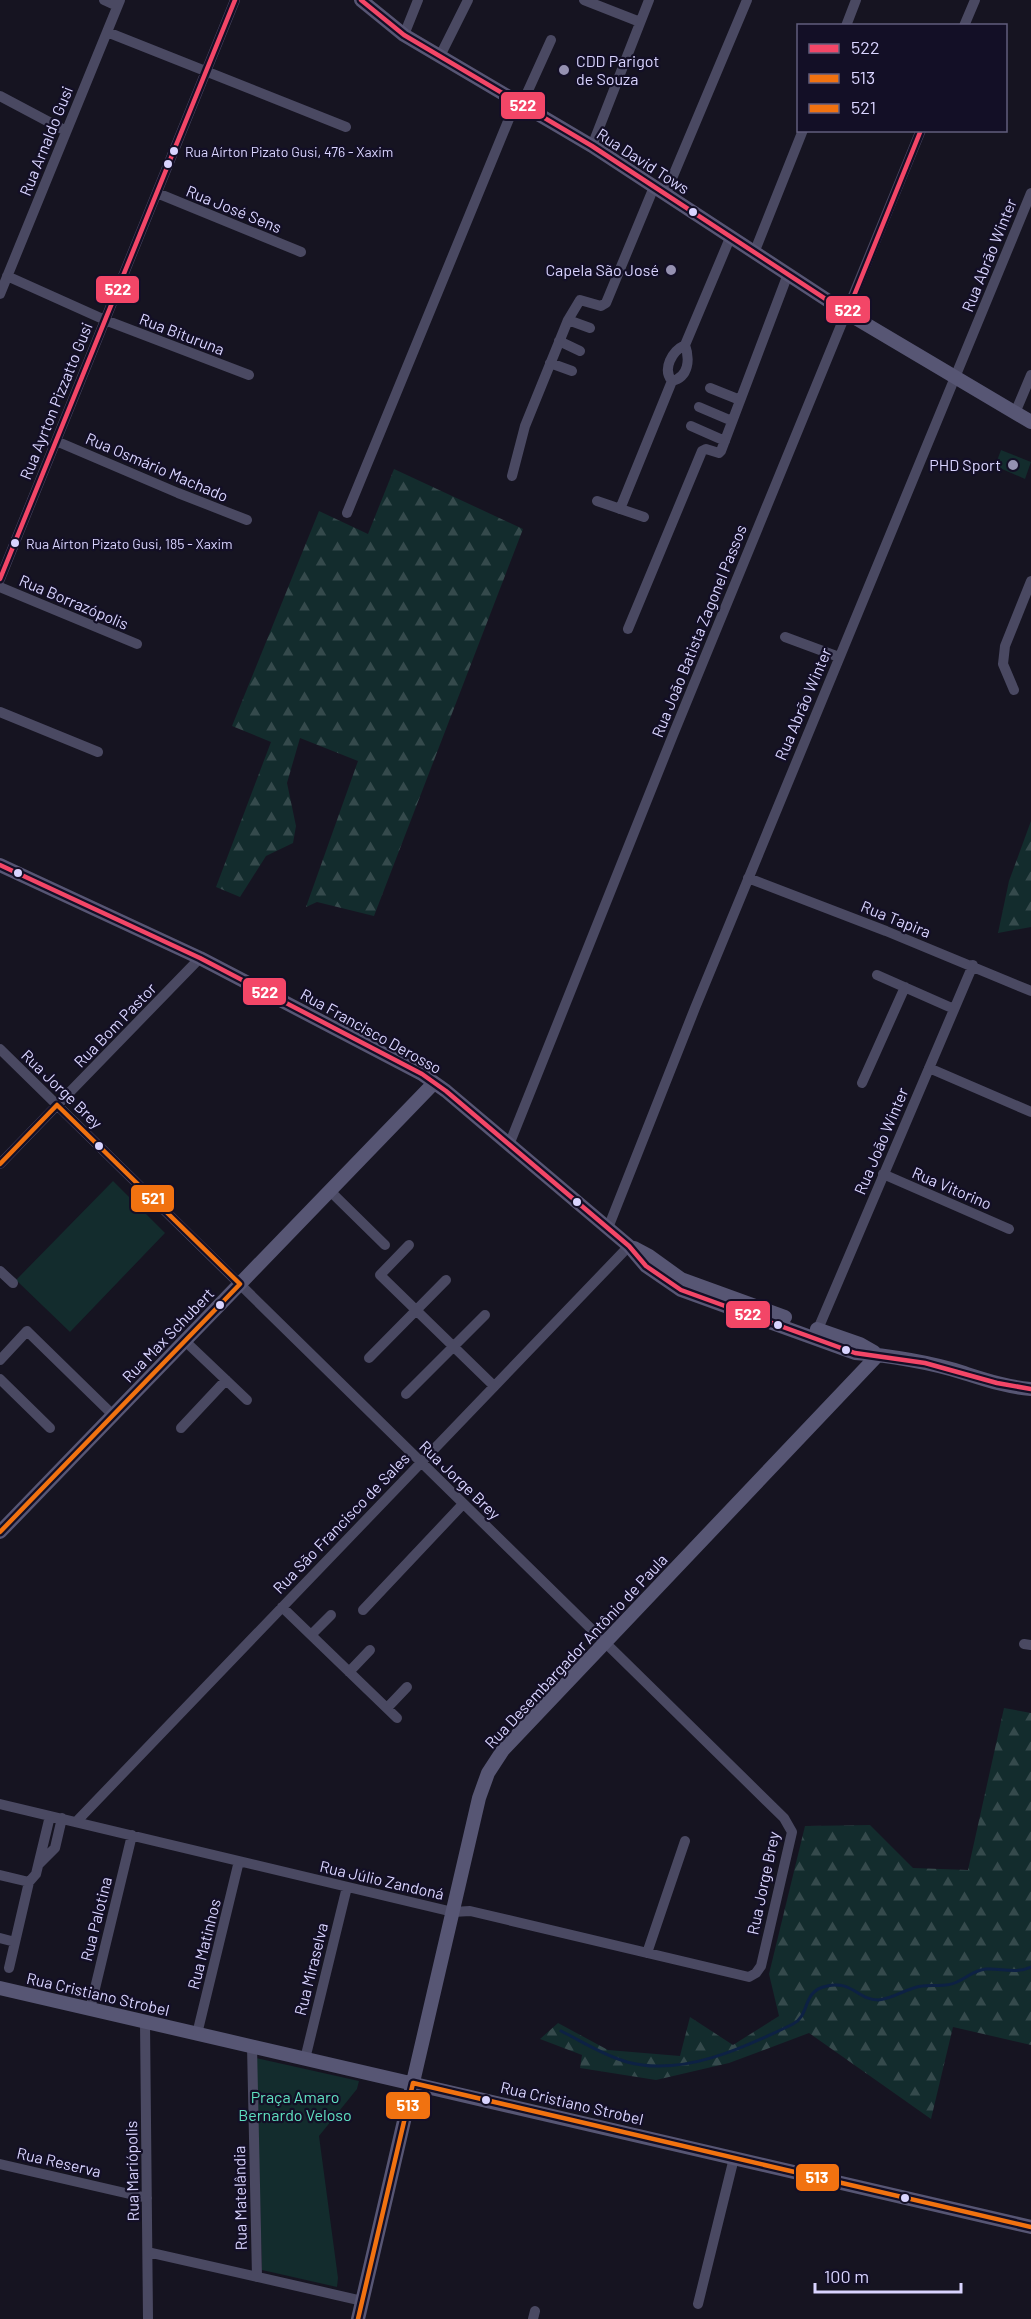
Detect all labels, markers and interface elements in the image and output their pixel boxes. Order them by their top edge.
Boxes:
legend [797,24,1007,132]
text: 522 [851,36,880,58]
place label: CDD Parigot de Souza [576,51,659,88]
marker: CDD Parigot de Souza [557,63,571,77]
text: 513 [851,66,875,88]
street label: Rua Arnaldo Gusi [15,83,76,198]
line badge: 522 [500,91,546,120]
text: 522 [510,95,536,114]
text: 521 [851,96,876,118]
street label: Rua David Tows [593,124,693,198]
place label: Rua Aírton Pizato Gusi, 476 - Xaxim [185,143,393,160]
marker: Rua Aírton Pizato Gusi, 476 - Xaxim [168,145,180,157]
unlabelled marker [162,158,174,170]
street label: Rua José Sens [184,181,285,236]
street label: Rua Abrão Winter [957,195,1020,314]
unlabelled marker [687,206,699,218]
place label: Capela São José [545,260,659,279]
marker: Capela São José [664,263,678,277]
line badge: 522 [95,275,140,304]
text: 522 [105,279,131,298]
line badge: 522 [825,295,871,324]
text: 522 [835,300,861,319]
street label: Rua Bituruna [137,309,227,358]
street label: Rua Ayrton Pizzatto Gusi [15,319,96,482]
street label: Rua Osmário Machado [83,428,231,505]
place label: PHD Sport [929,455,1001,474]
marker: PHD Sport [1006,458,1020,472]
street label: Rua João Batista Zagonel Passos [647,522,750,740]
place label: Rua Aírton Pizato Gusi, 185 - Xaxim [26,535,233,552]
marker: Rua Aírton Pizato Gusi, 185 - Xaxim [9,537,21,549]
street label: Rua Borrazópolis [17,570,132,633]
street label: Rua Abrão Winter [770,644,835,763]
unlabelled marker [12,867,24,879]
street label: Rua Tapira [858,896,934,941]
line badge: 522 [242,977,287,1006]
street label: Rua Bom Pastor [69,978,160,1071]
text: 522 [252,982,278,1001]
street label: Rua Francisco Derosso [297,984,445,1077]
street label: Rua Jorge Brey [18,1045,107,1132]
street label: Rua João Winter [849,1084,912,1197]
unlabelled marker [93,1140,105,1152]
street label: Rua Vitorino [909,1162,995,1213]
line badge: 521 [130,1184,175,1213]
text: 521 [141,1188,165,1207]
unlabelled marker [571,1196,583,1208]
street label: Rua Max Schubert [118,1283,218,1386]
unlabelled marker [214,1299,226,1311]
line badge: 522 [725,1300,771,1329]
text: 522 [735,1304,761,1323]
unlabelled marker [772,1319,784,1331]
unlabelled marker [840,1344,852,1356]
street label: Rua Jorge Brey [416,1436,505,1523]
street label: Rua São Francisco de Sales [268,1448,413,1597]
street label: Rua Desembargador Antônio de Paula [480,1550,671,1752]
street label: Rua Jorge Brey [742,1829,783,1936]
street label: Rua Júlio Zandoná [318,1856,446,1903]
street label: Rua Palotina [76,1875,115,1963]
street label: Rua Matinhos [183,1897,224,1991]
street label: Rua Miraselva [290,1921,331,2017]
street label: Rua Cristiano Strobel [25,1968,171,2019]
street label: Rua Cristiano Strobel [499,2077,645,2128]
park label: Praça Amaro Bernardo Veloso [238,2087,352,2124]
line badge: 513 [385,2091,431,2120]
unlabelled marker [480,2094,492,2106]
text: 513 [397,2095,419,2114]
street label: Rua Mariópolis [121,2120,142,2222]
street label: Rua Reserva [15,2143,103,2180]
street label: Rua Matelândia [229,2145,250,2251]
line badge: 513 [795,2163,840,2192]
text: 513 [806,2167,828,2186]
unlabelled marker [899,2192,911,2204]
scale bar [815,2256,960,2294]
text: 100 m [824,2265,869,2287]

